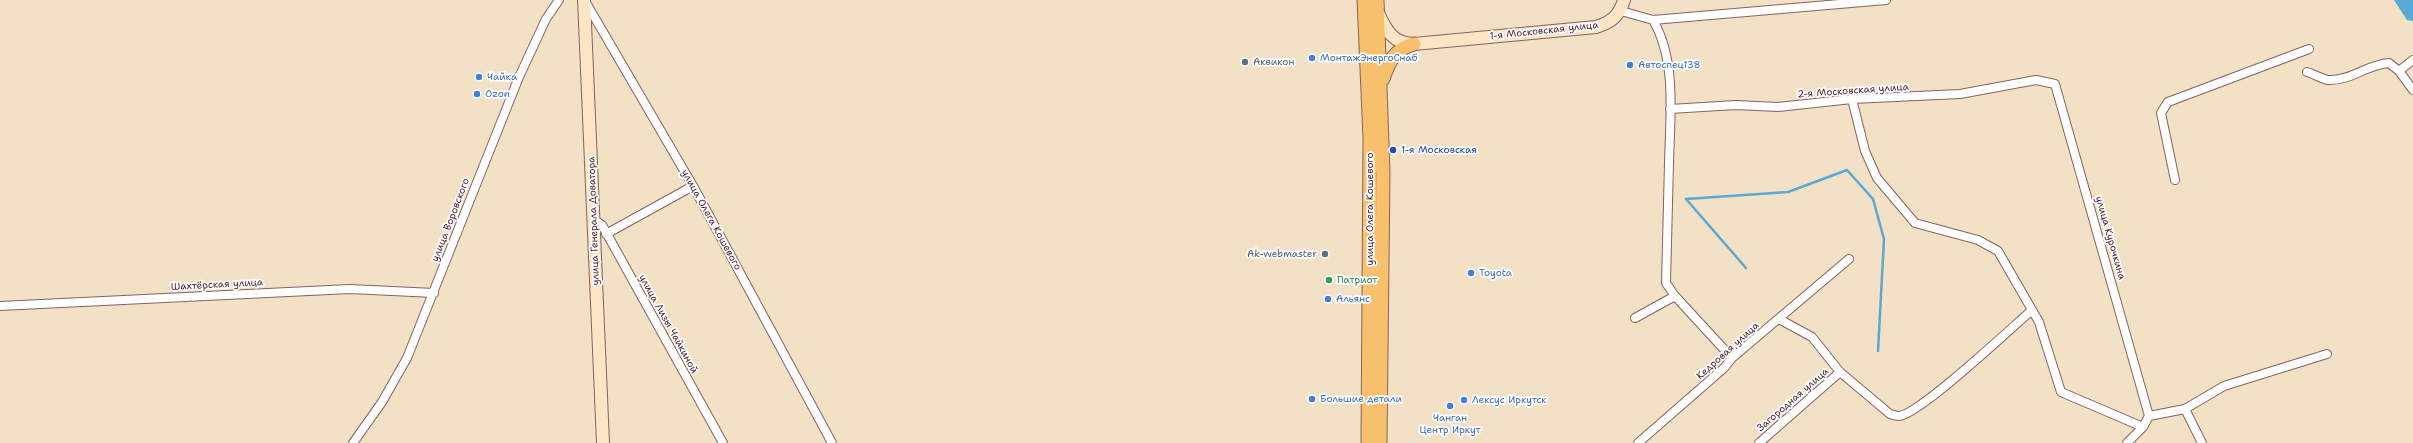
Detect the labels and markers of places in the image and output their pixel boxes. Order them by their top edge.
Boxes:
place label: МонтажЭнергоСнаб [1320,52,1418,64]
marker: МонтажЭнергоСнаб [1307,53,1317,63]
place label: Аквикон [1253,56,1294,68]
marker: Аквикон [1240,57,1250,67]
place label: Автоспец138 [1638,59,1701,71]
marker: Автоспец138 [1625,60,1635,70]
place label: Чайка [487,71,517,83]
marker: Чайка [474,72,484,82]
place label: Ozon [485,88,510,100]
marker: Ozon [472,89,482,99]
place label: 1-я Московская [1401,144,1477,156]
marker: 1-я Московская [1388,145,1398,155]
place label: Ak-webmaster [1247,248,1317,260]
marker: Ak-webmaster [1320,249,1330,259]
place label: Toyota [1479,267,1512,279]
marker: Toyota [1466,268,1476,278]
place label: Патриот [1337,274,1377,286]
marker: Патриот [1324,275,1334,285]
place label: Альянс [1336,293,1370,305]
marker: Альянс [1323,294,1333,304]
place label: Большие детали [1320,393,1402,405]
marker: Большие детали [1307,394,1317,404]
place label: Лексус Иркутск [1472,394,1547,406]
marker: Лексус Иркутск [1459,395,1469,405]
marker: Чанган Центр Иркут [1445,401,1455,411]
place label: Чанган Центр Иркут [1419,412,1481,436]

